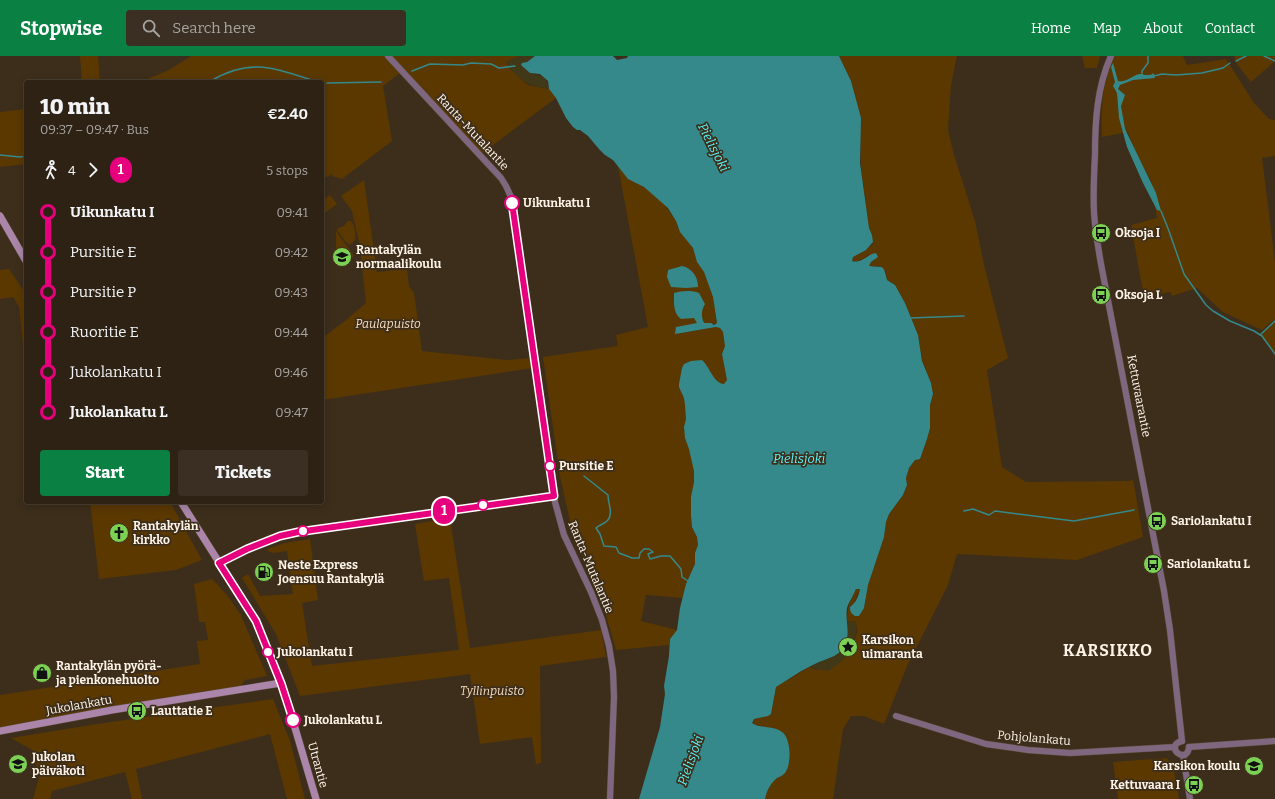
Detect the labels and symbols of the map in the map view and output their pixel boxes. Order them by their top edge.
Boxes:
street label: Ranta-Mutalantie [434,91,512,173]
water label: Pielisjoki [695,121,732,174]
marker: Uikunkatu I [504,195,520,211]
place label: Uikunkatu I [523,196,590,210]
bus stop icon: Oksoja I [1090,222,1112,244]
place label: Oksoja I [1115,226,1160,241]
place label: Rantakylän normaalikoulu [356,243,442,271]
school or university icon: Rantakylän normaalikoulu [331,246,353,268]
bus stop icon: Oksoja L [1090,284,1112,306]
place label: Oksoja L [1115,288,1163,303]
park label: Paulapuisto [355,317,421,331]
street label: Kettuvaarantie [1124,354,1154,438]
water label: Pielisjoki [773,451,825,466]
place label: Pursitie E [559,459,614,473]
marker: Pursitie E [544,460,556,472]
line badge: 1 [431,498,457,524]
unlabelled marker [477,499,489,511]
bus stop icon: Sariolankatu I [1146,510,1168,532]
place label: Sariolankatu I [1171,514,1252,528]
place label: Rantakylän kirkko [133,519,199,547]
street label: Ranta-Mutalantie [565,519,617,615]
church icon: Rantakylän kirkko [108,522,130,544]
unlabelled marker [297,525,309,537]
bus stop icon: Sariolankatu L [1142,553,1164,575]
place label: Sariolankatu L [1167,557,1250,571]
place label: Neste Express Joensuu Rantakylä [277,558,385,586]
fuel station icon: Neste Express Joensuu Rantakylä [253,561,275,583]
place label: Karsikon uimaranta [862,633,923,661]
place icon: Karsikon uimaranta [837,636,859,658]
district label: KARSIKKO [1063,641,1153,660]
place label: Jukolankatu I [276,645,353,659]
marker: Jukolankatu I [262,646,274,658]
place label: Rantakylän pyörä- ja pienkonehuolto [55,659,162,688]
shop icon: Rantakylän pyörä- ja pienkonehuolto [31,662,53,684]
park label: Tyllinpuisto [460,684,524,698]
street label: Jukolankatu [44,692,114,718]
bus stop icon: Lauttatie E [126,700,148,722]
place label: Lauttatie E [151,704,213,718]
marker: Jukolankatu L [285,712,301,728]
place label: Jukolankatu L [303,713,382,727]
street label: Pohjolankatu [997,728,1072,748]
water label: Pielisjoki [674,733,707,787]
street label: Utrantie [305,741,331,789]
place label: Jukolan päiväkoti [31,750,85,778]
school or university icon: Jukolan päiväkoti [7,753,29,775]
school or university icon: Karsikon koulu [1243,755,1265,777]
place label: Karsikon koulu [1154,759,1240,773]
bus stop icon: Kettuvaara I [1183,774,1205,796]
place label: Kettuvaara I [1110,778,1180,792]

